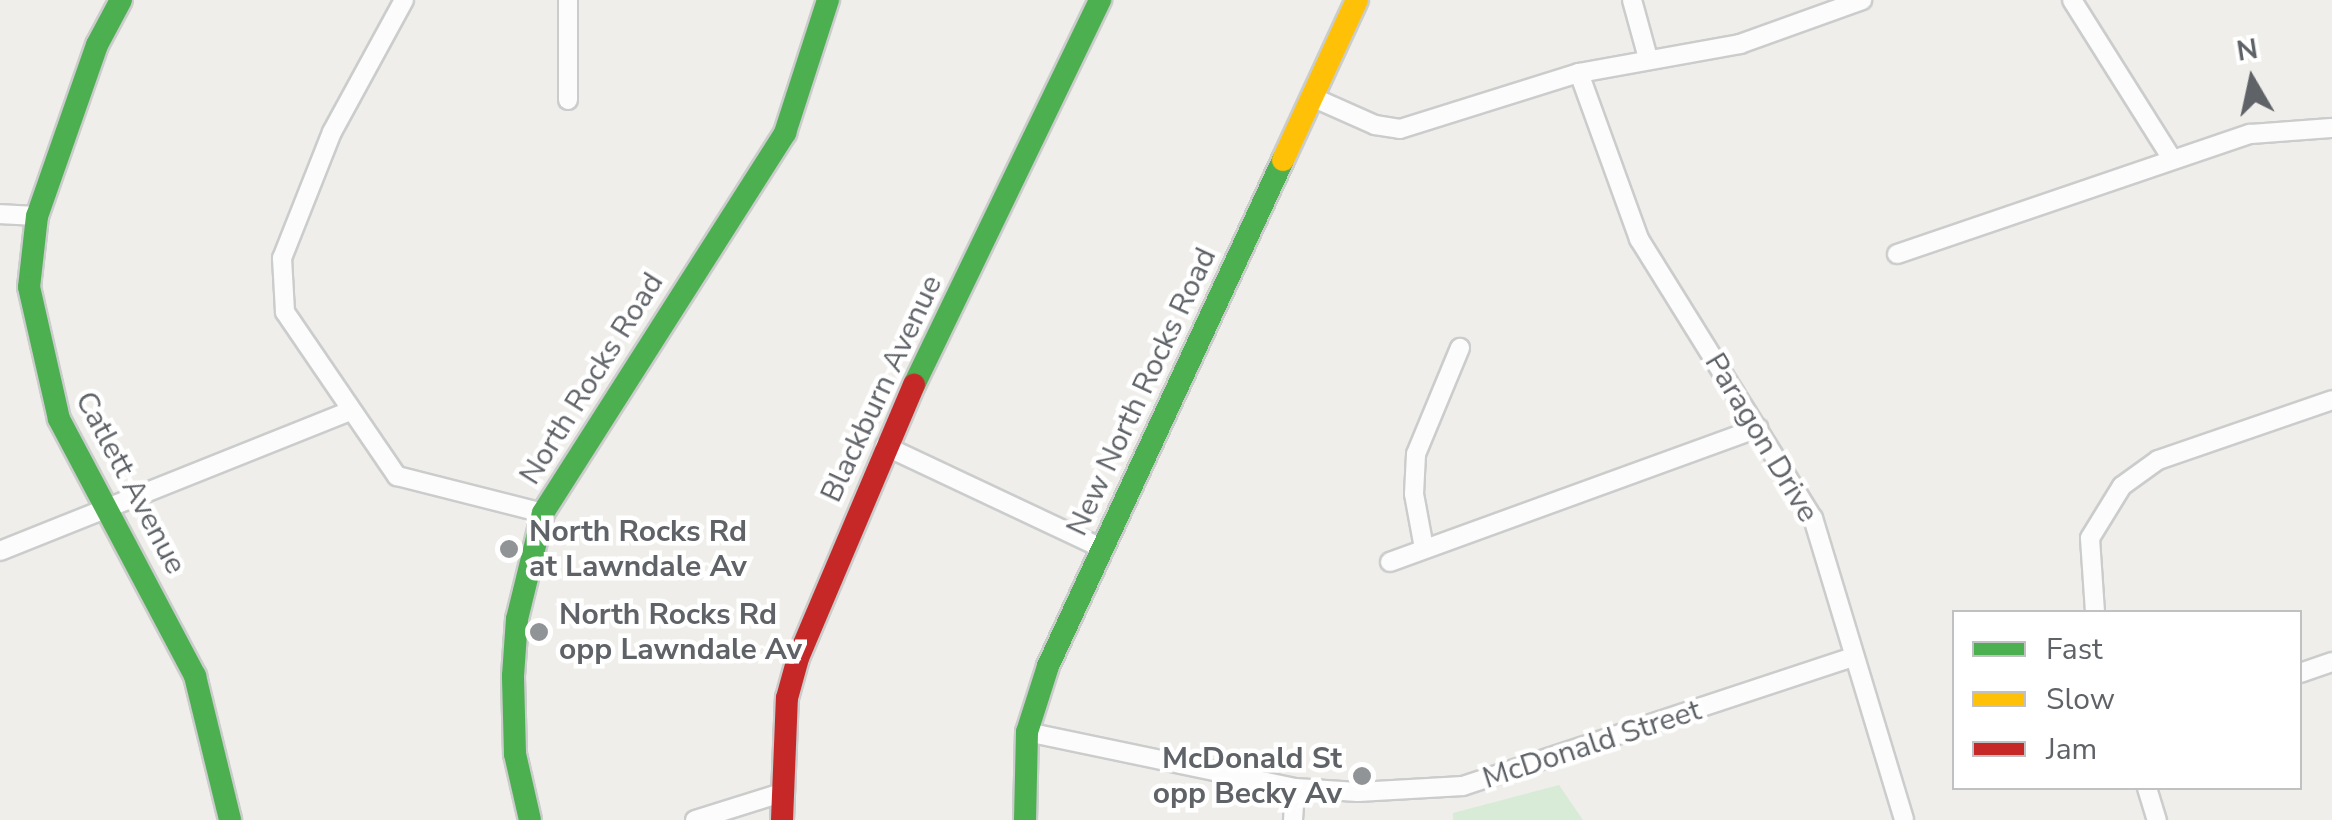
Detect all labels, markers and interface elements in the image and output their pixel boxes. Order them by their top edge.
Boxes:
north arrow [2202,30,2302,130]
text: N [2234,30,2261,71]
street label: New North Rocks Road [1059,242,1225,542]
street label: North Rocks Road [512,267,672,491]
street label: Blackburn Avenue [814,270,950,508]
street label: Paragon Drive [1696,347,1826,529]
street label: Catlett Avenue [67,386,193,580]
place label: North Rocks Rd at Lawndale Av [529,514,747,584]
marker: North Rocks Rd at Lawndale Av [498,538,520,560]
place label: North Rocks Rd opp Lawndale Av [559,597,802,668]
legend [1952,610,2302,790]
marker: North Rocks Rd opp Lawndale Av [528,621,550,643]
text: Fast [2046,629,2103,670]
text: Slow [2046,679,2115,720]
street label: McDonald Street [1478,693,1706,797]
text: Jam [2046,729,2097,770]
place label: McDonald St opp Becky Av [1153,741,1342,812]
marker: McDonald St opp Becky Av [1351,765,1373,787]

